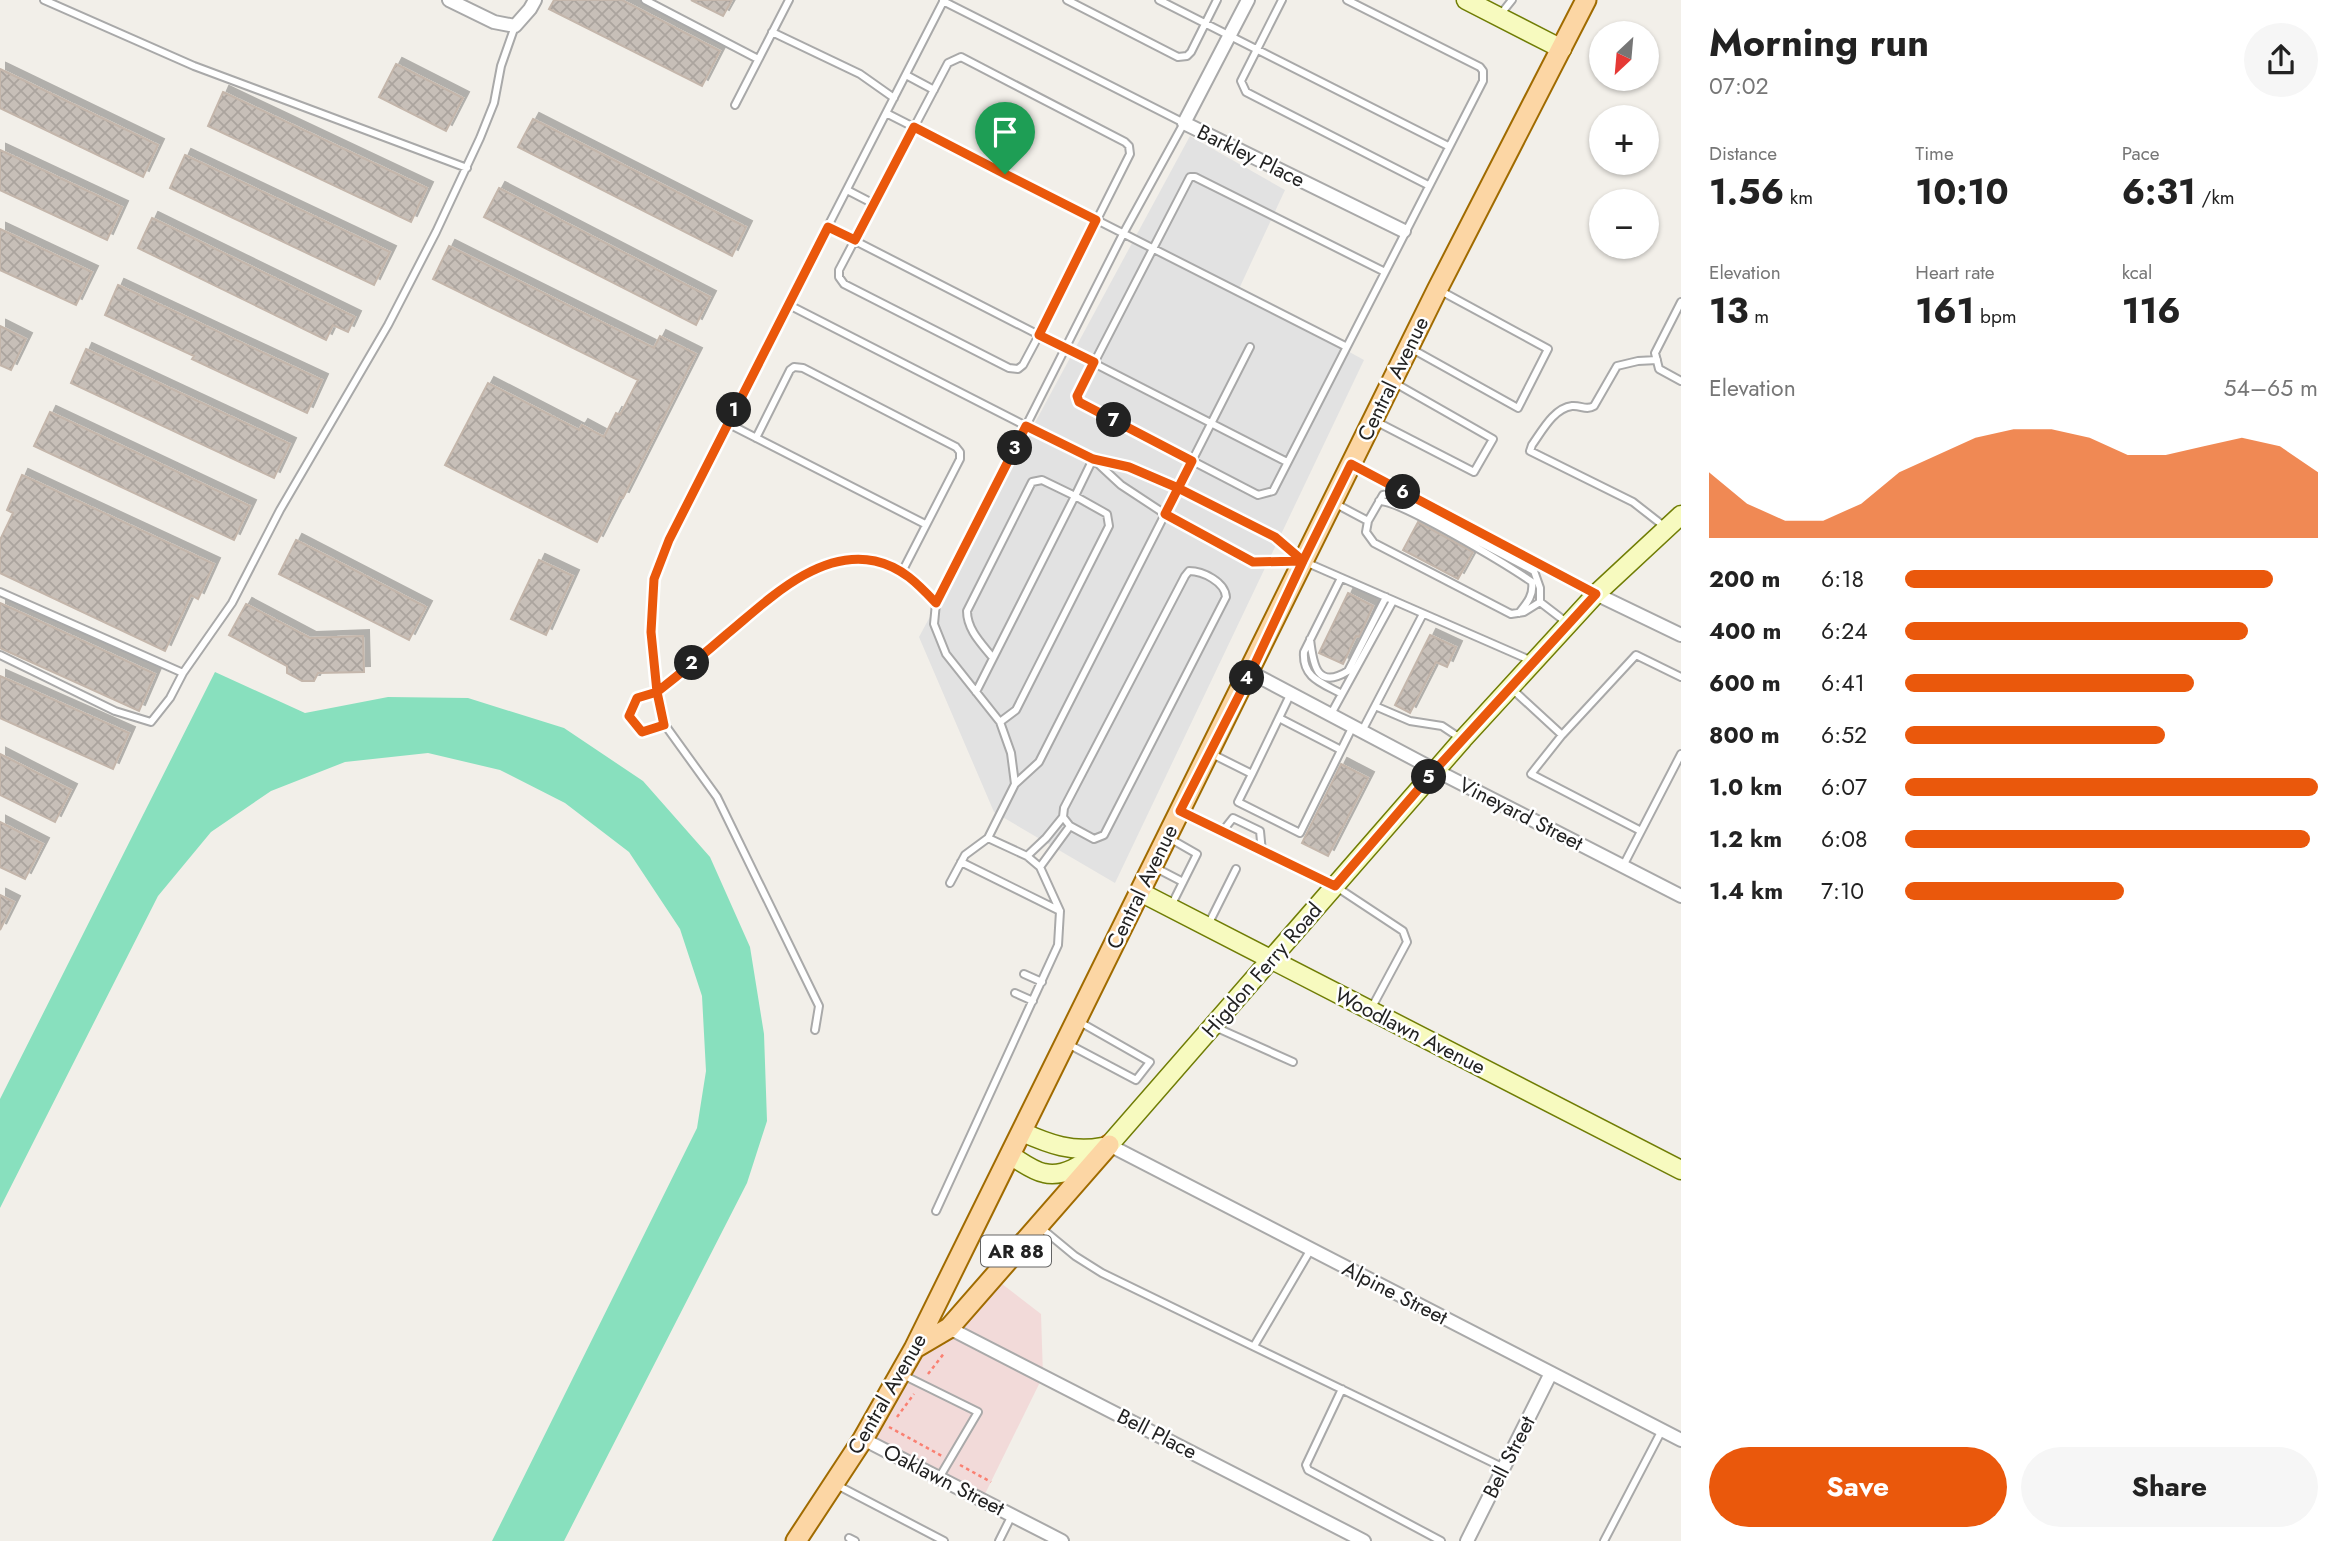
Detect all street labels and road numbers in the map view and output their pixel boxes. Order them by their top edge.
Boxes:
street label: Barkley Place [1192,117,1310,195]
street label: Central Avenue [1350,312,1436,446]
street label: Vineyard Street [1454,770,1588,858]
street label: Central Avenue [1099,820,1185,954]
street label: Higdon Ferry Road [1195,896,1329,1044]
street label: Woodlawn Avenue [1329,980,1491,1082]
road number: AR 88 [981,1236,1051,1266]
street label: Alpine Street [1337,1254,1453,1332]
street label: Central Avenue [840,1328,934,1460]
street label: Bell Place [1112,1401,1202,1467]
street label: Bell Street [1476,1411,1542,1503]
street label: Oaklawn Street [878,1437,1010,1523]

